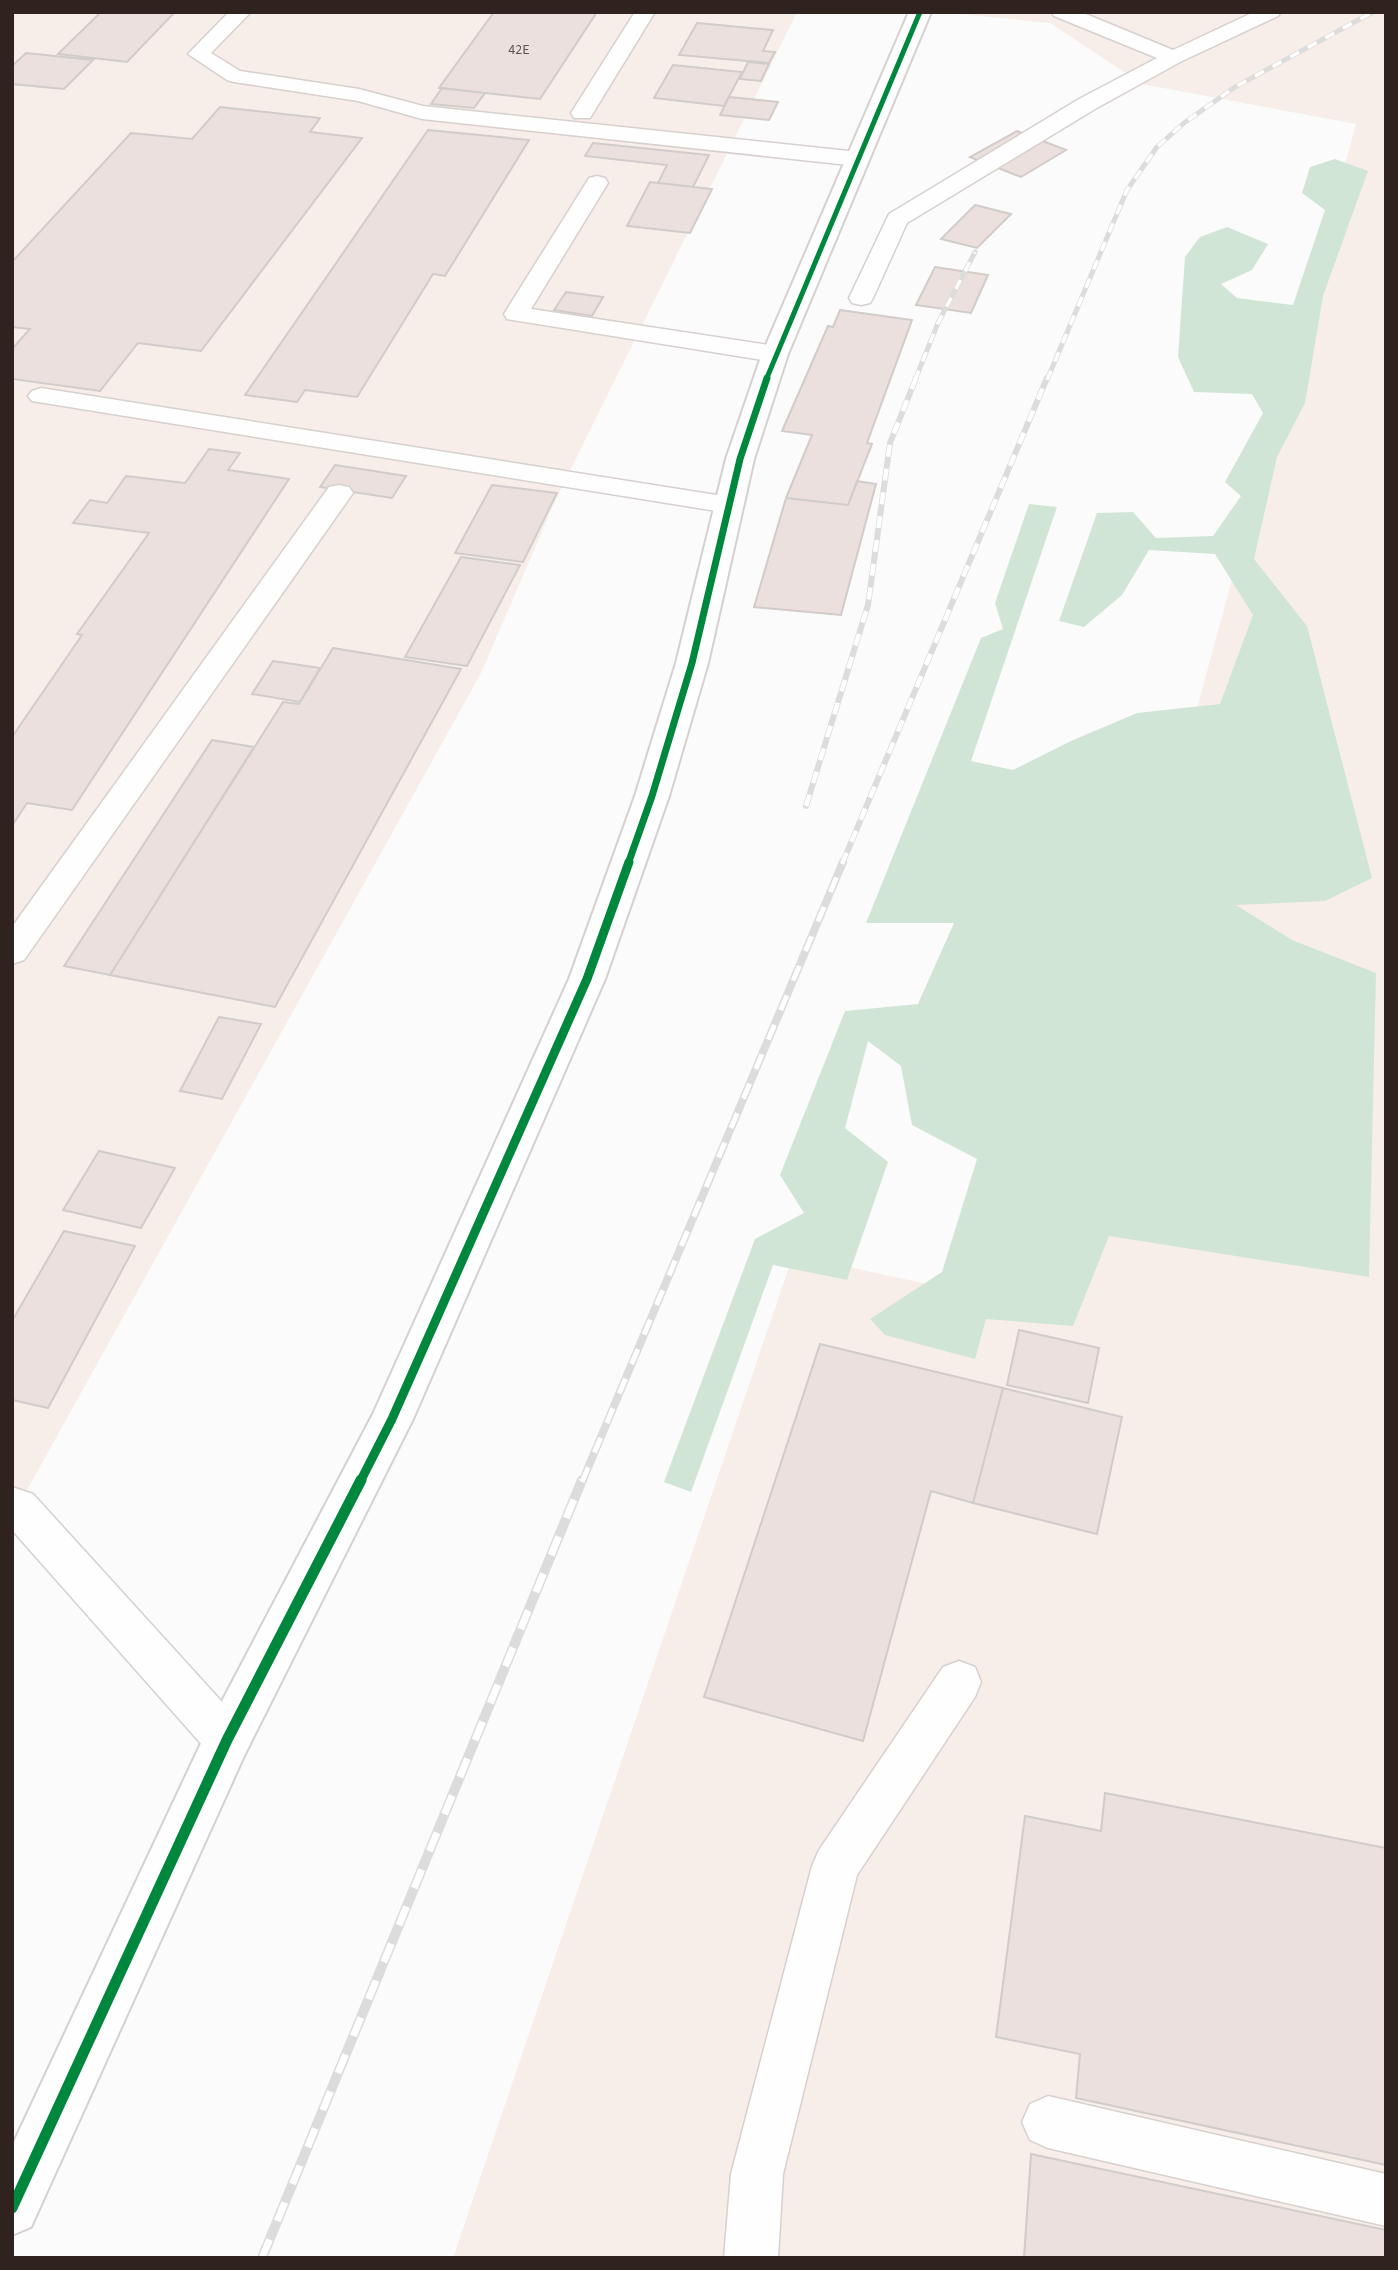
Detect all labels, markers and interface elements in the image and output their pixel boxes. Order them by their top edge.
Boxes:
house number: 42Е [508,40,530,60]

